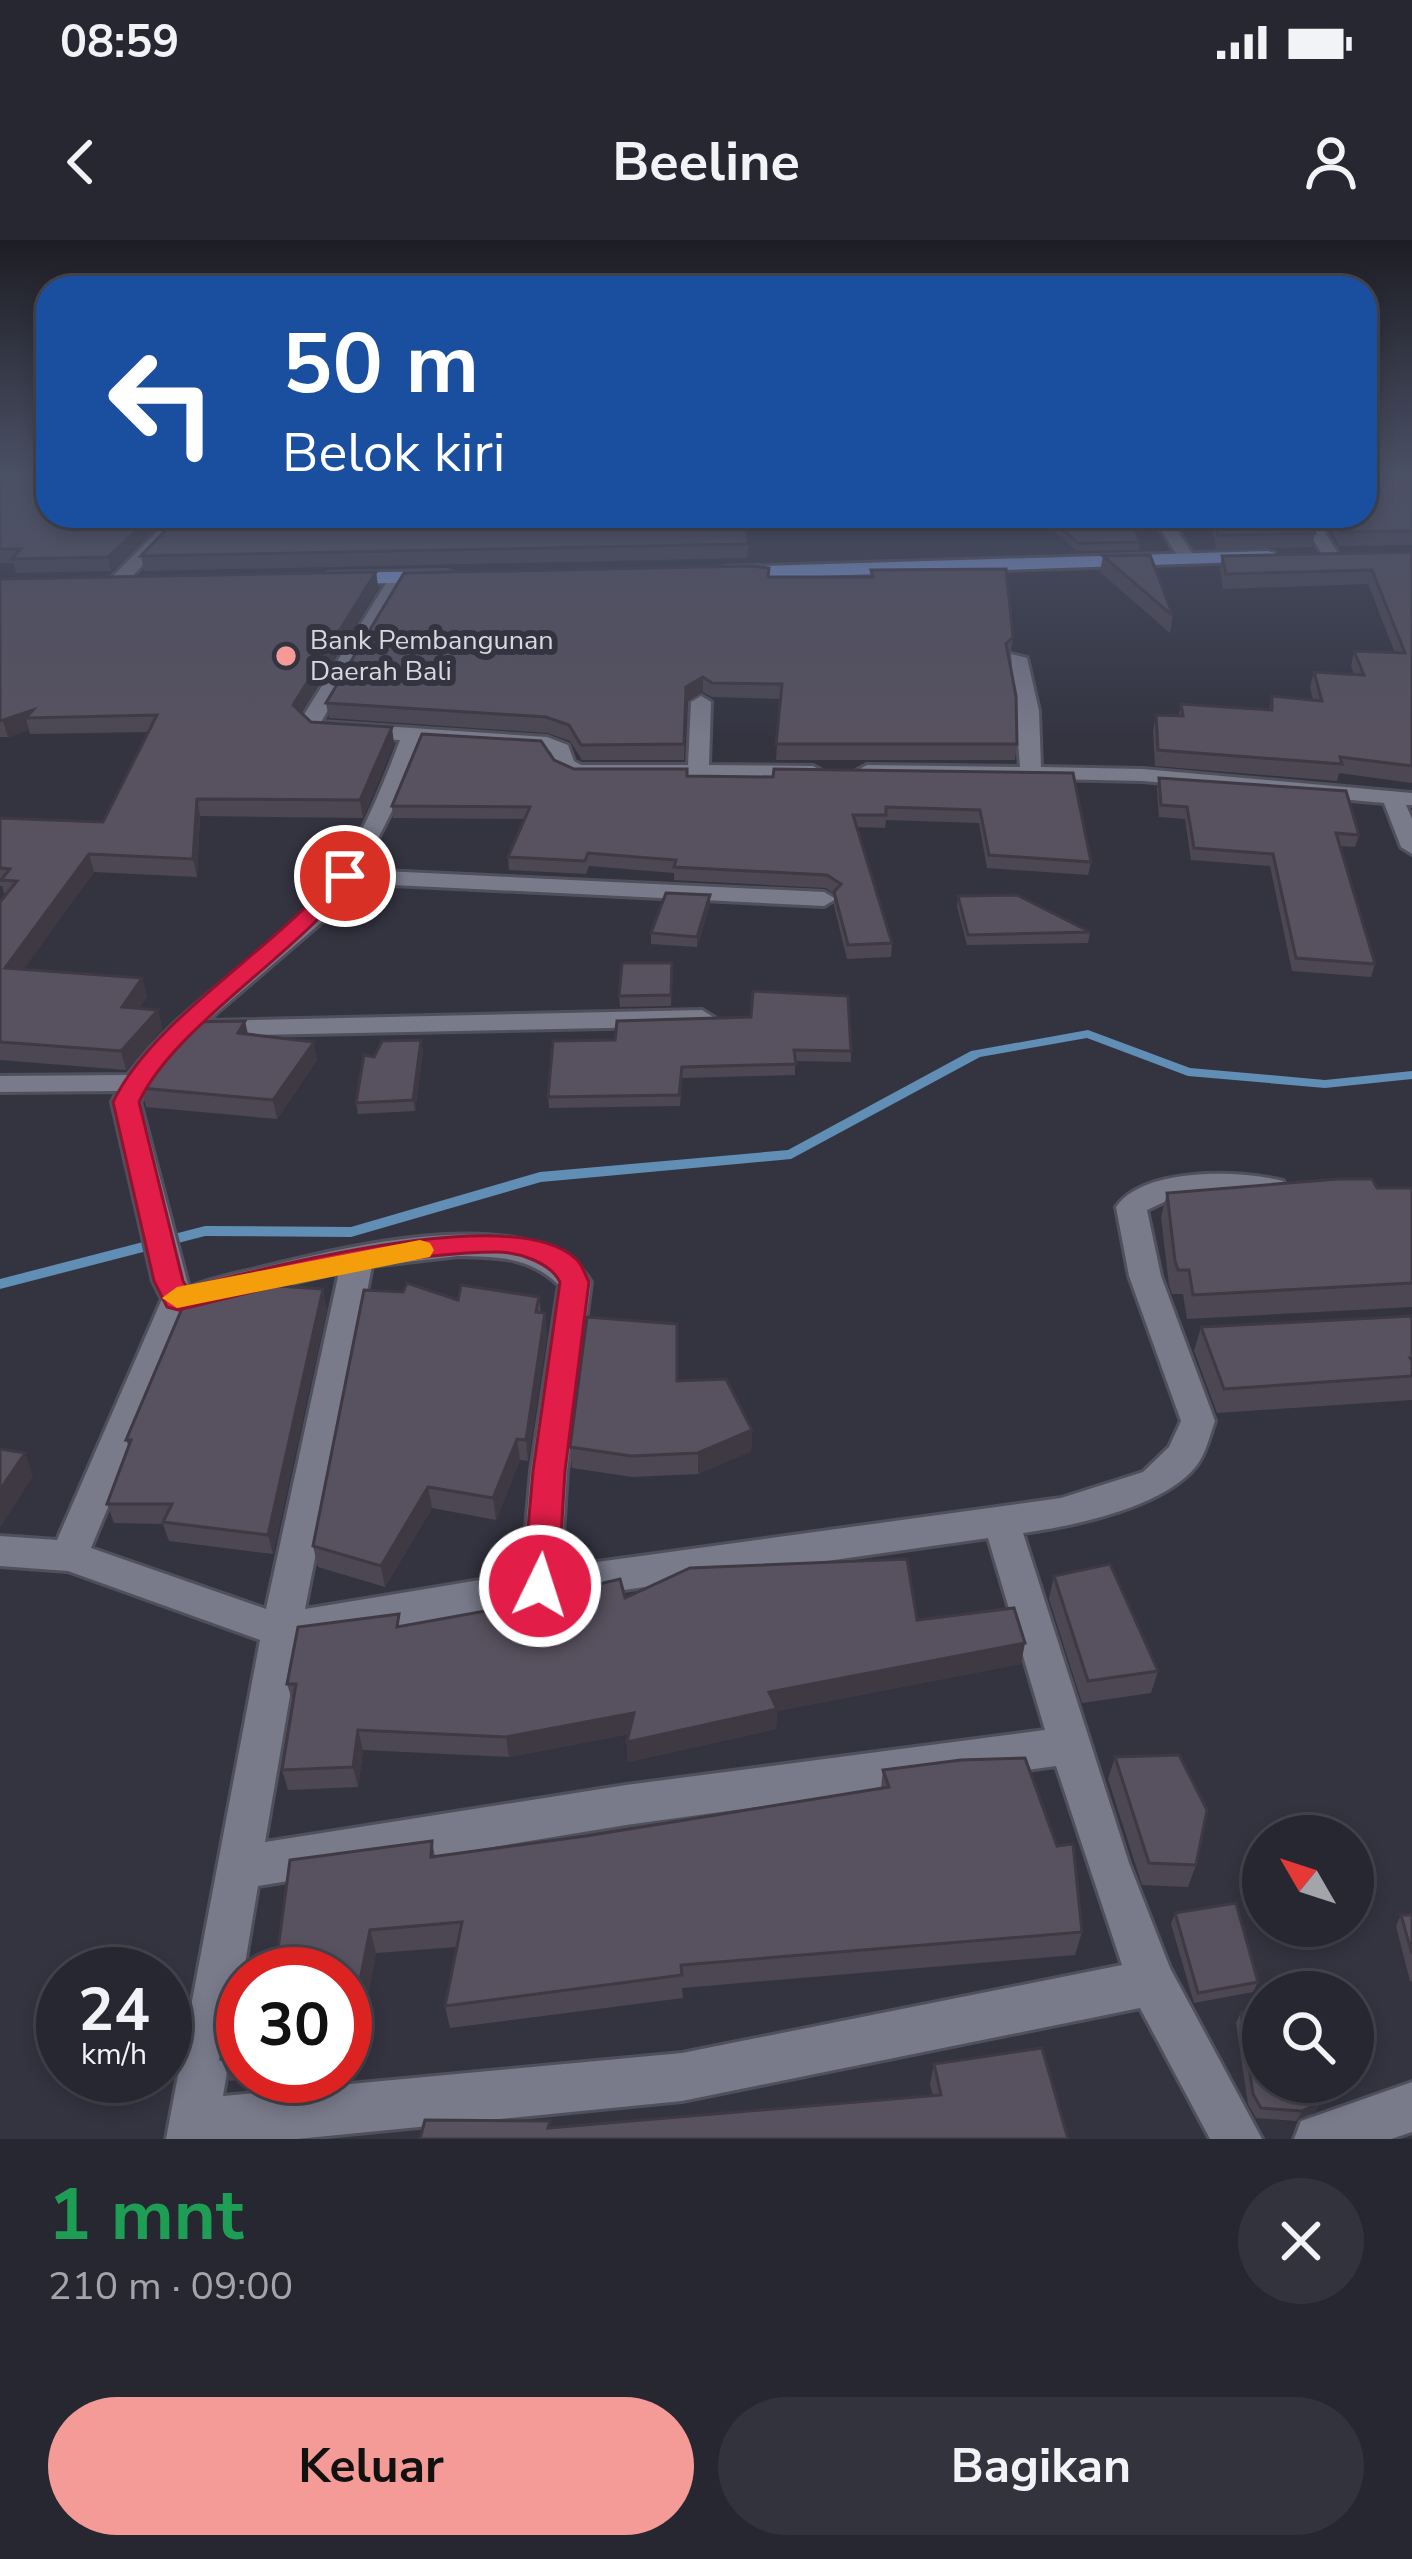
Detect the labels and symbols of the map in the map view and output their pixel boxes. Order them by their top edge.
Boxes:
place label: Bank Pembangunan Daerah Bali [310,622,554,690]
marker: Bank Pembangunan Daerah Bali [273,643,299,669]
pin [294,825,396,927]
position arrow [477,1523,603,1649]
north arrow [1242,1815,1374,1947]
speed limit sign: 30 [216,1947,372,2103]

